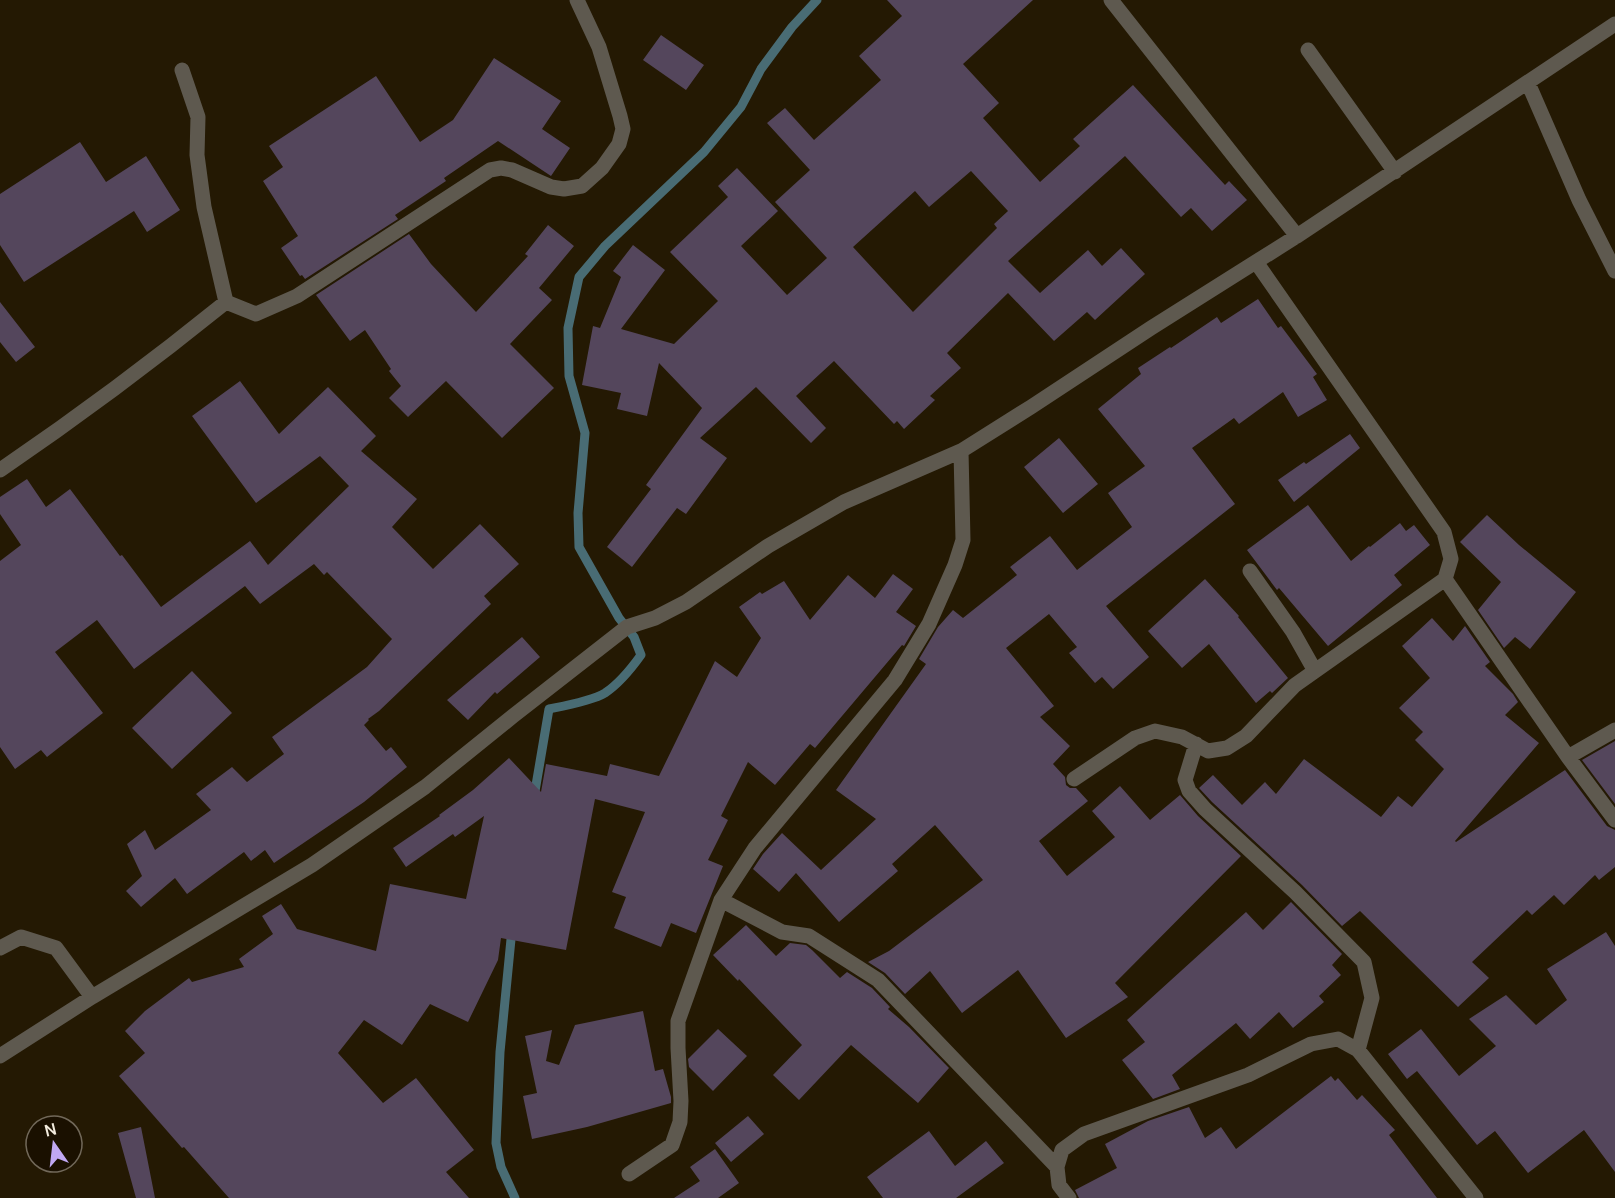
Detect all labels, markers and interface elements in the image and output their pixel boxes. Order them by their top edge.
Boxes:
north arrow [24,1114,84,1174]
text: N [42,1117,59,1142]

